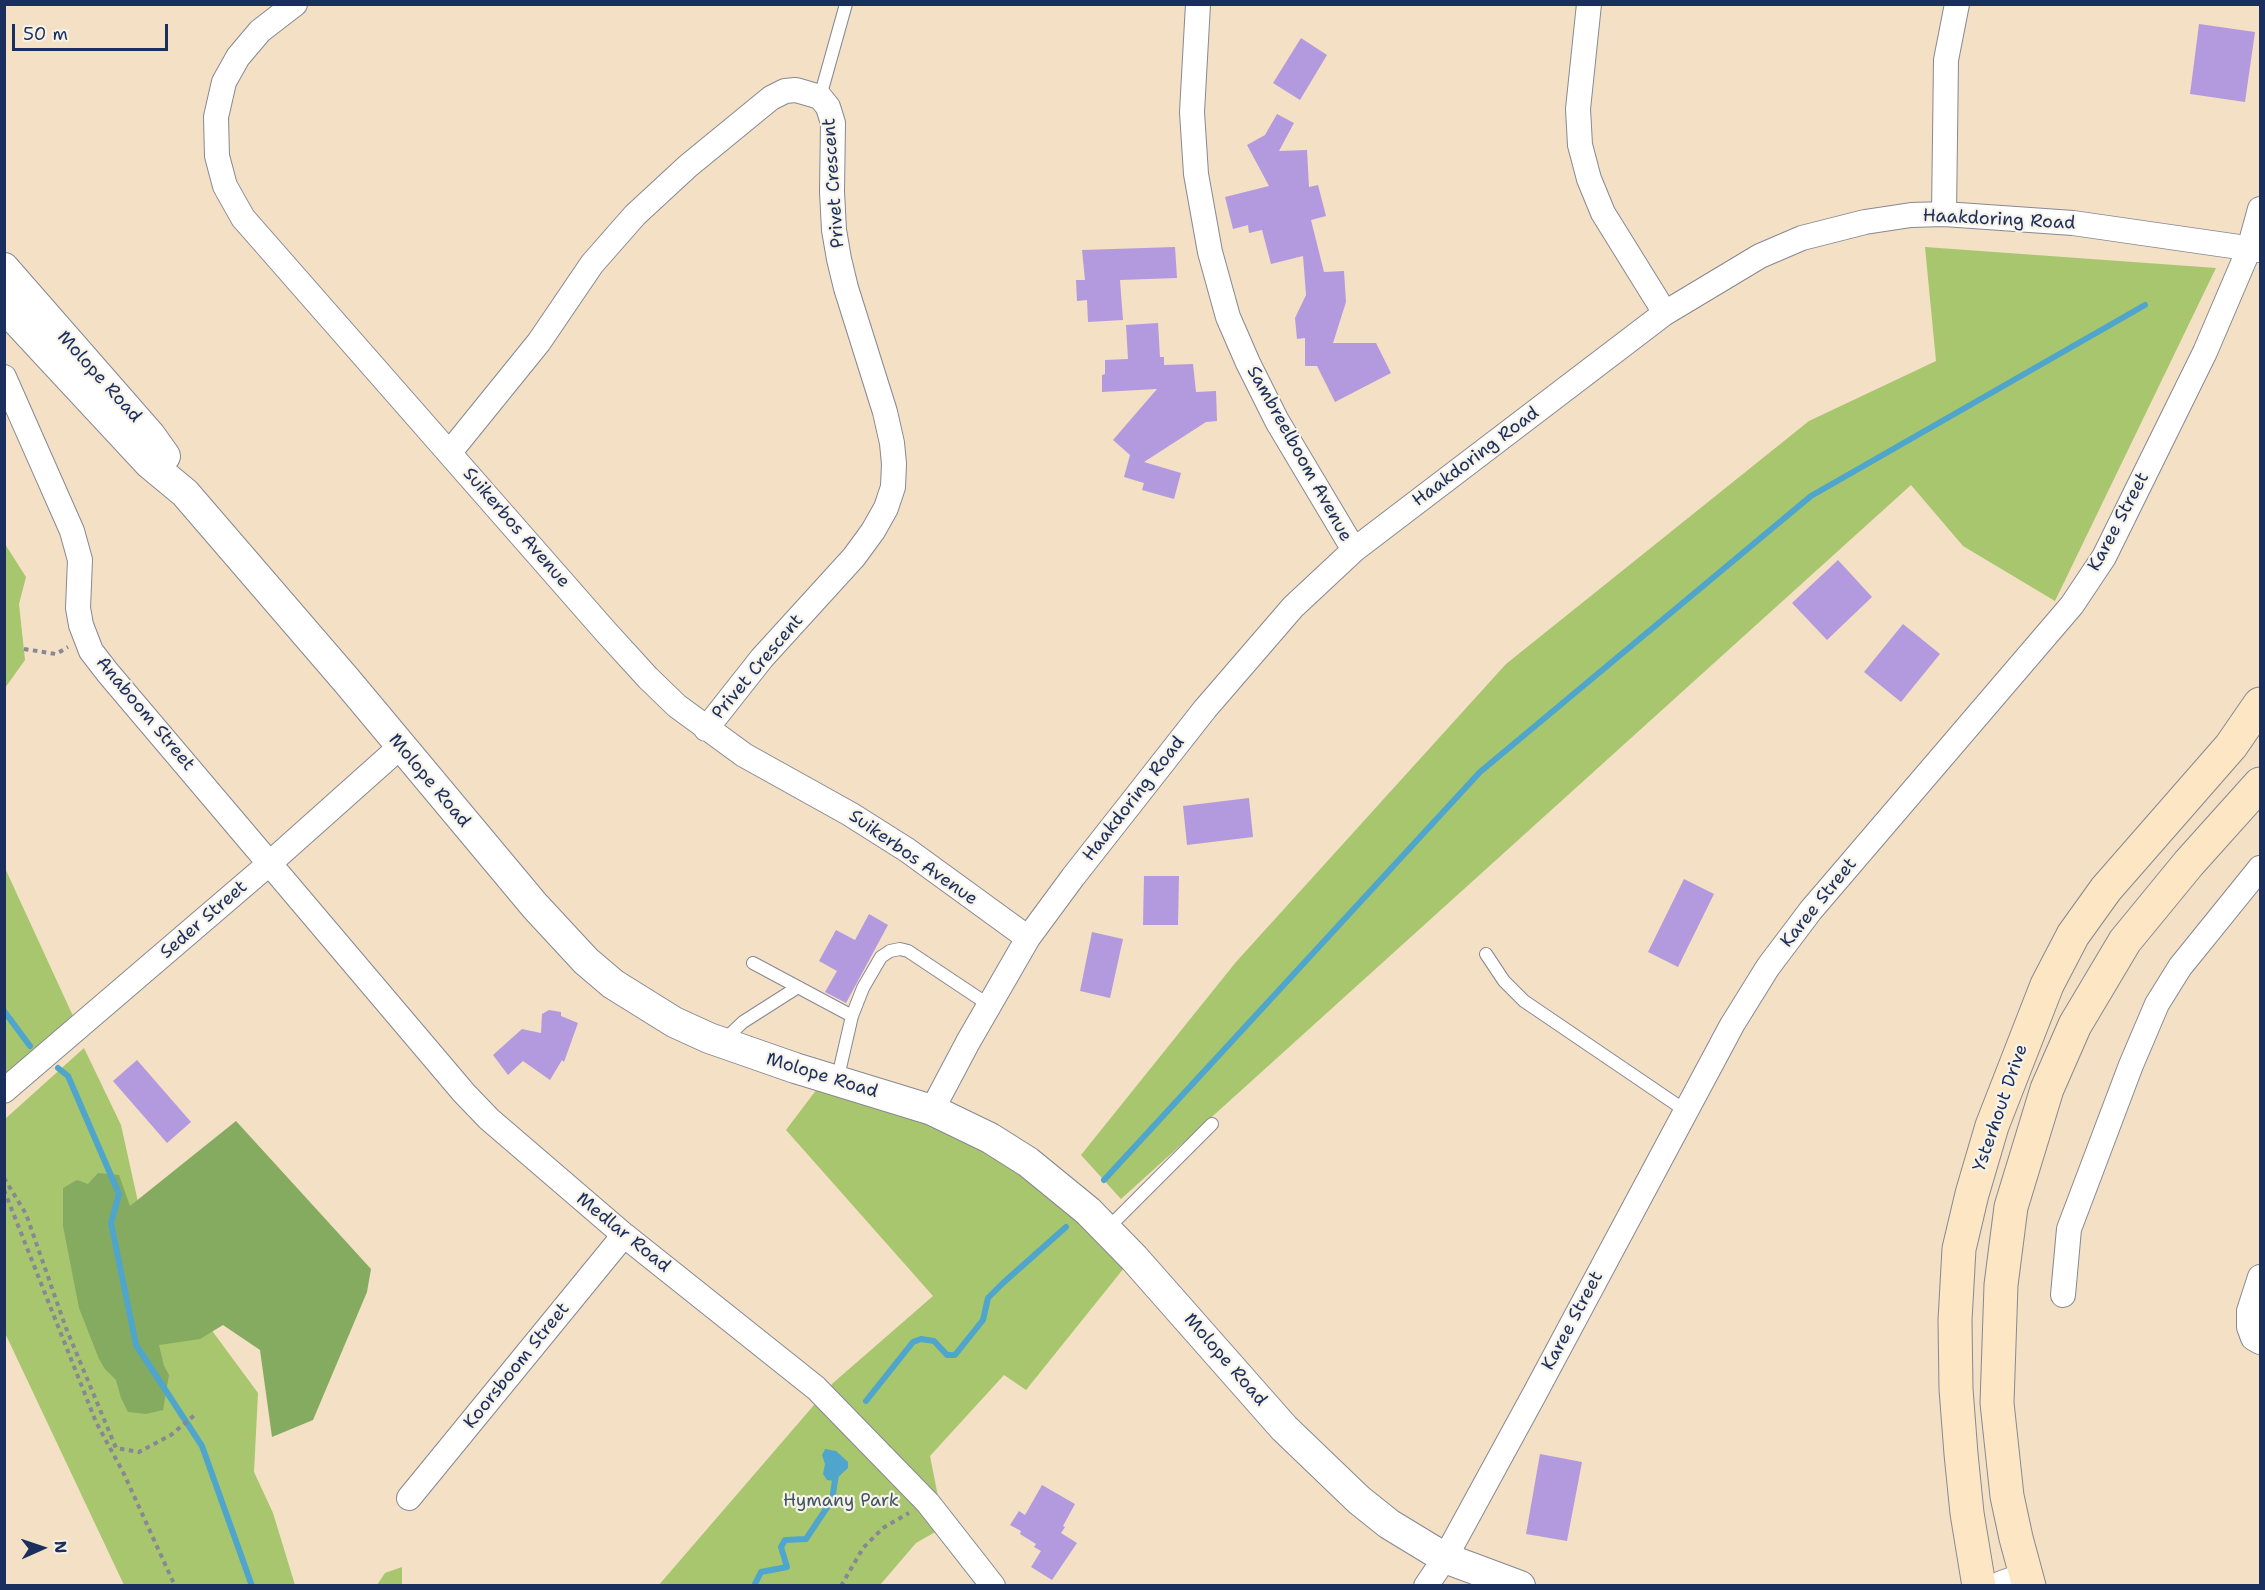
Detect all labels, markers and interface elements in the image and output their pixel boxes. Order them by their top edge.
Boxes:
scale bar [15,12,171,50]
text: 50 m [23,22,68,46]
street label: Privet Crescent [819,117,849,249]
street label: Haakdoring Road [1922,205,2076,235]
street label: Molope Road [52,327,146,427]
street label: Sambreelboom Avenue [1242,362,1356,546]
street label: Haakdoring Road [1408,402,1544,512]
street label: Suikerbos Avenue [458,464,574,592]
street label: Karee Street [2084,469,2154,575]
street label: Privet Crescent [708,610,808,724]
street label: Anaboom Street [91,653,199,775]
street label: Molope Road [384,730,474,832]
street label: Haakdoring Road [1078,732,1190,866]
street label: Suikerbos Avenue [845,806,981,910]
street label: Karee Street [1776,854,1862,952]
street label: Seder Street [156,876,252,964]
street label: Ysterhout Drive [1969,1042,2033,1174]
street label: Molope Road [763,1049,881,1103]
street label: Medlar Road [572,1189,674,1277]
street label: Karee Street [1538,1268,1608,1374]
street label: Koorsboom Street [460,1299,574,1433]
street label: Molope Road [1179,1309,1271,1411]
park label: Hymany Park [783,1490,899,1512]
north arrow [12,1518,72,1578]
text: N [50,1540,71,1554]

